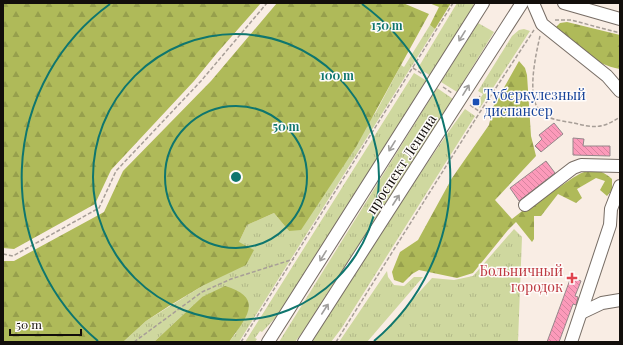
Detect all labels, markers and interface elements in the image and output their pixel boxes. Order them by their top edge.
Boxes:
text: 150 m [371,17,403,33]
one-way arrow [458,30,466,41]
text: 100 m [320,67,354,83]
one-way arrow [462,85,470,96]
place label: Туберкулезный диспансер [484,85,586,120]
marker: Туберкулезный диспансер [471,97,481,107]
street label: проспект Ленина [362,110,440,218]
text: 50 m [273,118,300,134]
one-way arrow [388,140,396,152]
centre of rings [229,170,243,184]
one-way arrow [392,194,400,206]
one-way arrow [319,250,327,261]
place label: Больничный городок [480,261,563,296]
marker: Больничный городок [566,272,578,284]
one-way arrow [322,303,330,315]
scale bar [10,311,81,337]
text: 50 m [16,316,42,332]

